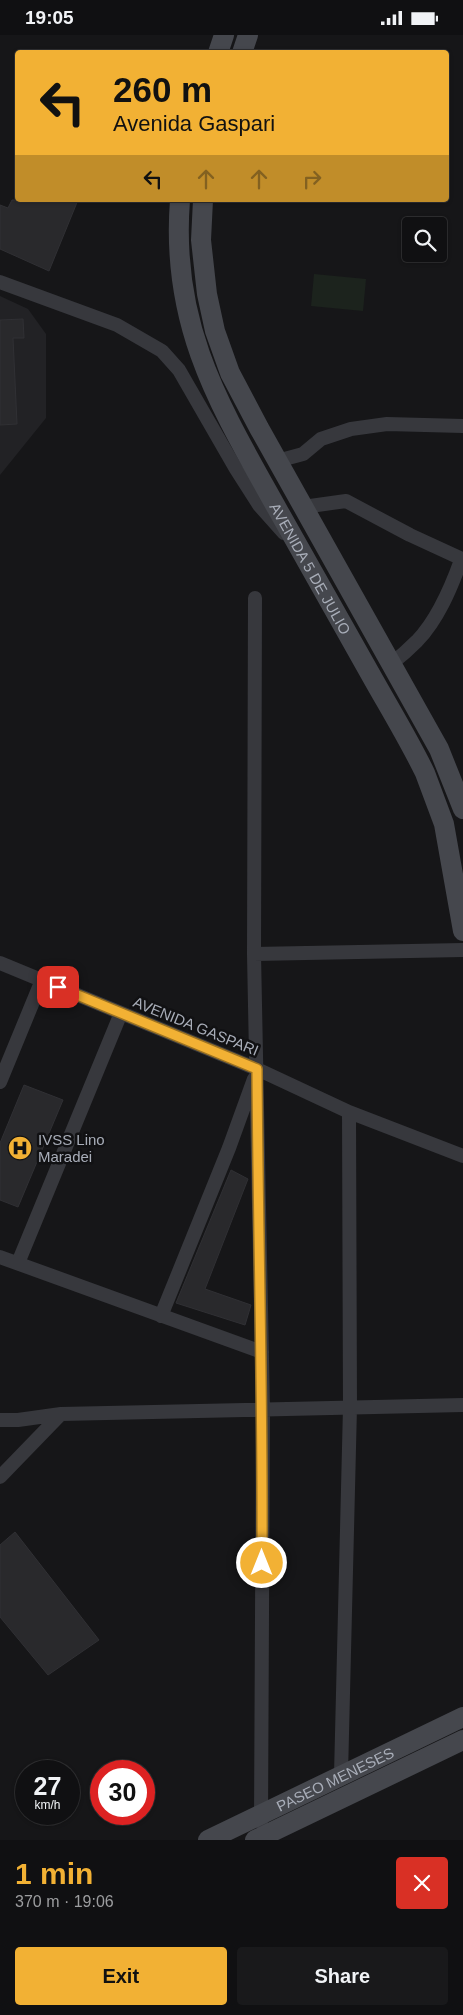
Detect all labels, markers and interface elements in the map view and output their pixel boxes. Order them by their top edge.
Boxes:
text: 19:05 [25,7,74,28]
icon: left [30,70,95,135]
text: 260 m [113,70,212,109]
text: Avenida Gaspari [113,111,275,136]
icon: left [139,165,167,193]
icon: ahead [192,165,220,193]
icon: ahead [245,165,273,193]
icon: right [298,165,326,193]
map controls [402,217,447,262]
button: search [402,217,447,262]
street label: AVENIDA 5 DE JULIO [267,499,355,637]
pin [37,966,79,1008]
icon: arrive [44,973,72,1001]
street label: AVENIDA GASPARI [131,993,261,1059]
place label: IVSS Lino Maradei [38,1131,105,1165]
hospital icon: IVSS Lino Maradei [7,1135,33,1161]
position arrow [235,1536,287,1588]
street label: PASEO MENESES [274,1743,396,1814]
speed limit sign: 30 [90,1760,155,1825]
text: 27 [34,1772,61,1800]
text: km/h [34,1798,61,1812]
text: 1 min [15,1857,93,1890]
button: close [396,1857,448,1909]
text: 370 m · 19:06 [15,1893,114,1910]
button: Exit [15,1947,227,2005]
button: Share [237,1947,448,2005]

